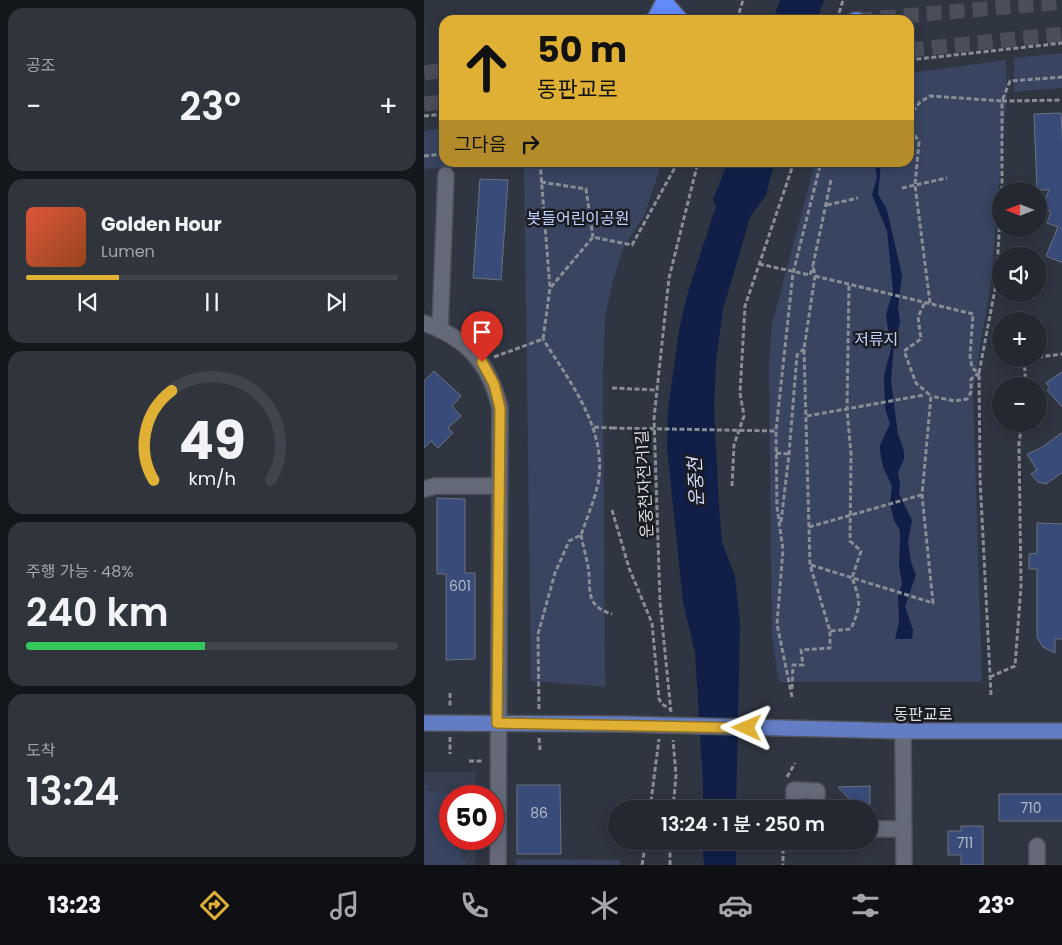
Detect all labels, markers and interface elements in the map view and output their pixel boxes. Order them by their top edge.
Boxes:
text: 50 m [537,25,627,74]
icon: ahead [454,35,519,100]
text: 공조 [26,54,55,77]
text: 동판교로 [537,74,618,105]
text: 23° [179,80,241,133]
text: − [26,87,41,126]
text: + [379,87,398,126]
icon: right [516,130,544,158]
text: 그다음 [454,131,506,158]
north arrow [992,182,1046,238]
map controls [992,182,1047,432]
park label: 봇들어린이공원 [526,207,630,230]
text: Golden Hour [101,211,222,238]
text: Lumen [101,240,155,263]
button: sound [992,247,1047,302]
icon: previous [74,288,102,316]
icon: pause [198,288,226,316]
icon: next [322,288,350,316]
pin [461,311,503,362]
button: + [992,312,1047,367]
icon: arrive [468,318,496,346]
park label: 저류지 [854,328,898,351]
button: − [992,377,1047,432]
text: 49 [178,404,246,477]
street label: 운중천자전거1길 [630,429,659,539]
water label: 운중천 [682,454,709,507]
text: km/h [188,466,236,491]
text: 주행 가능 · 48% [26,560,133,583]
house number: 601 [449,576,471,596]
text: 240 km [26,586,169,639]
position arrow [720,701,772,753]
street label: 동판교로 [894,703,953,726]
text: 도착 [26,739,55,762]
text: 13:24 [26,765,119,818]
speed limit sign: 50 [439,785,504,850]
house number: 710 [1021,798,1041,818]
house number: 86 [530,803,548,823]
text: 13:24 · 1 분 · 250 m [661,811,825,838]
house number: 711 [957,833,973,853]
icon: directions [197,888,232,923]
icon: music [327,888,362,923]
icon: phone [457,888,492,923]
icon: climate [587,888,622,923]
icon: car [718,888,753,923]
icon: filters [848,888,883,923]
text: 13:23 [48,890,101,921]
text: 23° [978,890,1014,921]

